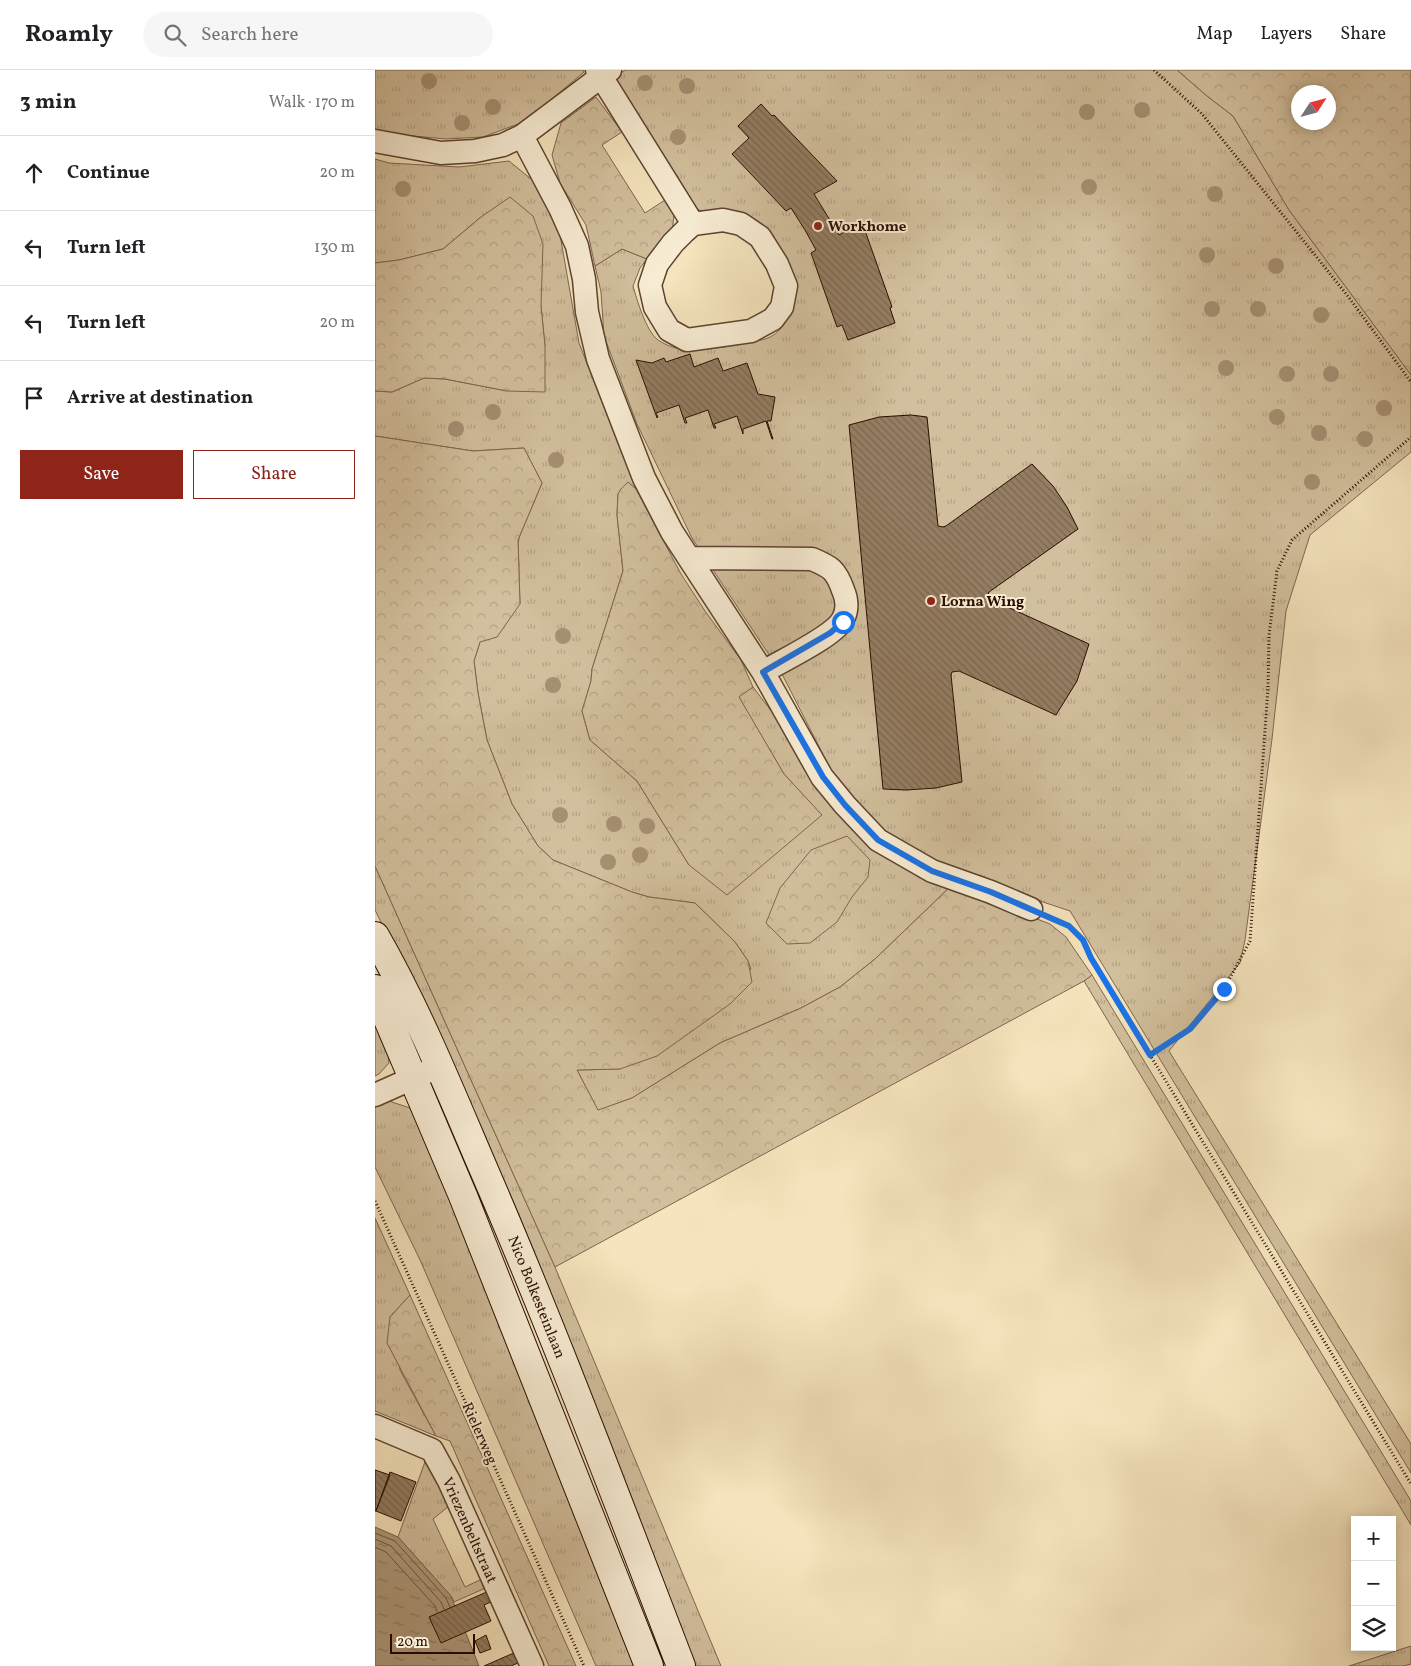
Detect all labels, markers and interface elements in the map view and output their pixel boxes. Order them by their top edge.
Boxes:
search box [143,12,493,57]
text: Roamly [25,18,113,52]
icon: search [161,21,189,49]
text: Search here [201,22,298,48]
text: Map [1196,22,1232,47]
text: Layers [1260,22,1312,47]
text: Share [1340,22,1386,47]
north arrow [1291,85,1336,130]
text: 3 min [20,88,76,117]
text: Walk · 170 m [269,92,355,114]
icon: ahead [20,159,48,187]
text: Continue [67,160,150,186]
text: 20 m [320,162,355,184]
place label: Workhome [828,217,907,238]
marker: Workhome [812,220,824,232]
icon: left [20,234,48,262]
text: Turn left [67,235,146,261]
text: 130 m [314,237,355,259]
icon: left [20,309,48,337]
text: Turn left [67,310,146,336]
text: 20 m [320,312,355,334]
icon: arrive [20,384,48,412]
text: Arrive at destination [67,385,253,411]
button: Save [20,450,183,499]
button: Share [193,450,355,499]
place label: Lorna Wing [941,592,1024,613]
marker: Lorna Wing [925,595,937,607]
route start [832,611,855,634]
route end [1213,978,1236,1001]
street label: Nico Bolkesteinlaan [501,1233,570,1362]
street label: Rielerweg [456,1399,502,1468]
street label: Vriezenbeltstraat [436,1474,501,1587]
map controls [1351,1516,1396,1651]
button: + [1351,1516,1396,1561]
button: − [1351,1561,1396,1606]
button: layers [1351,1606,1396,1651]
scale bar [390,1631,475,1654]
text: 20 m [397,1633,428,1652]

